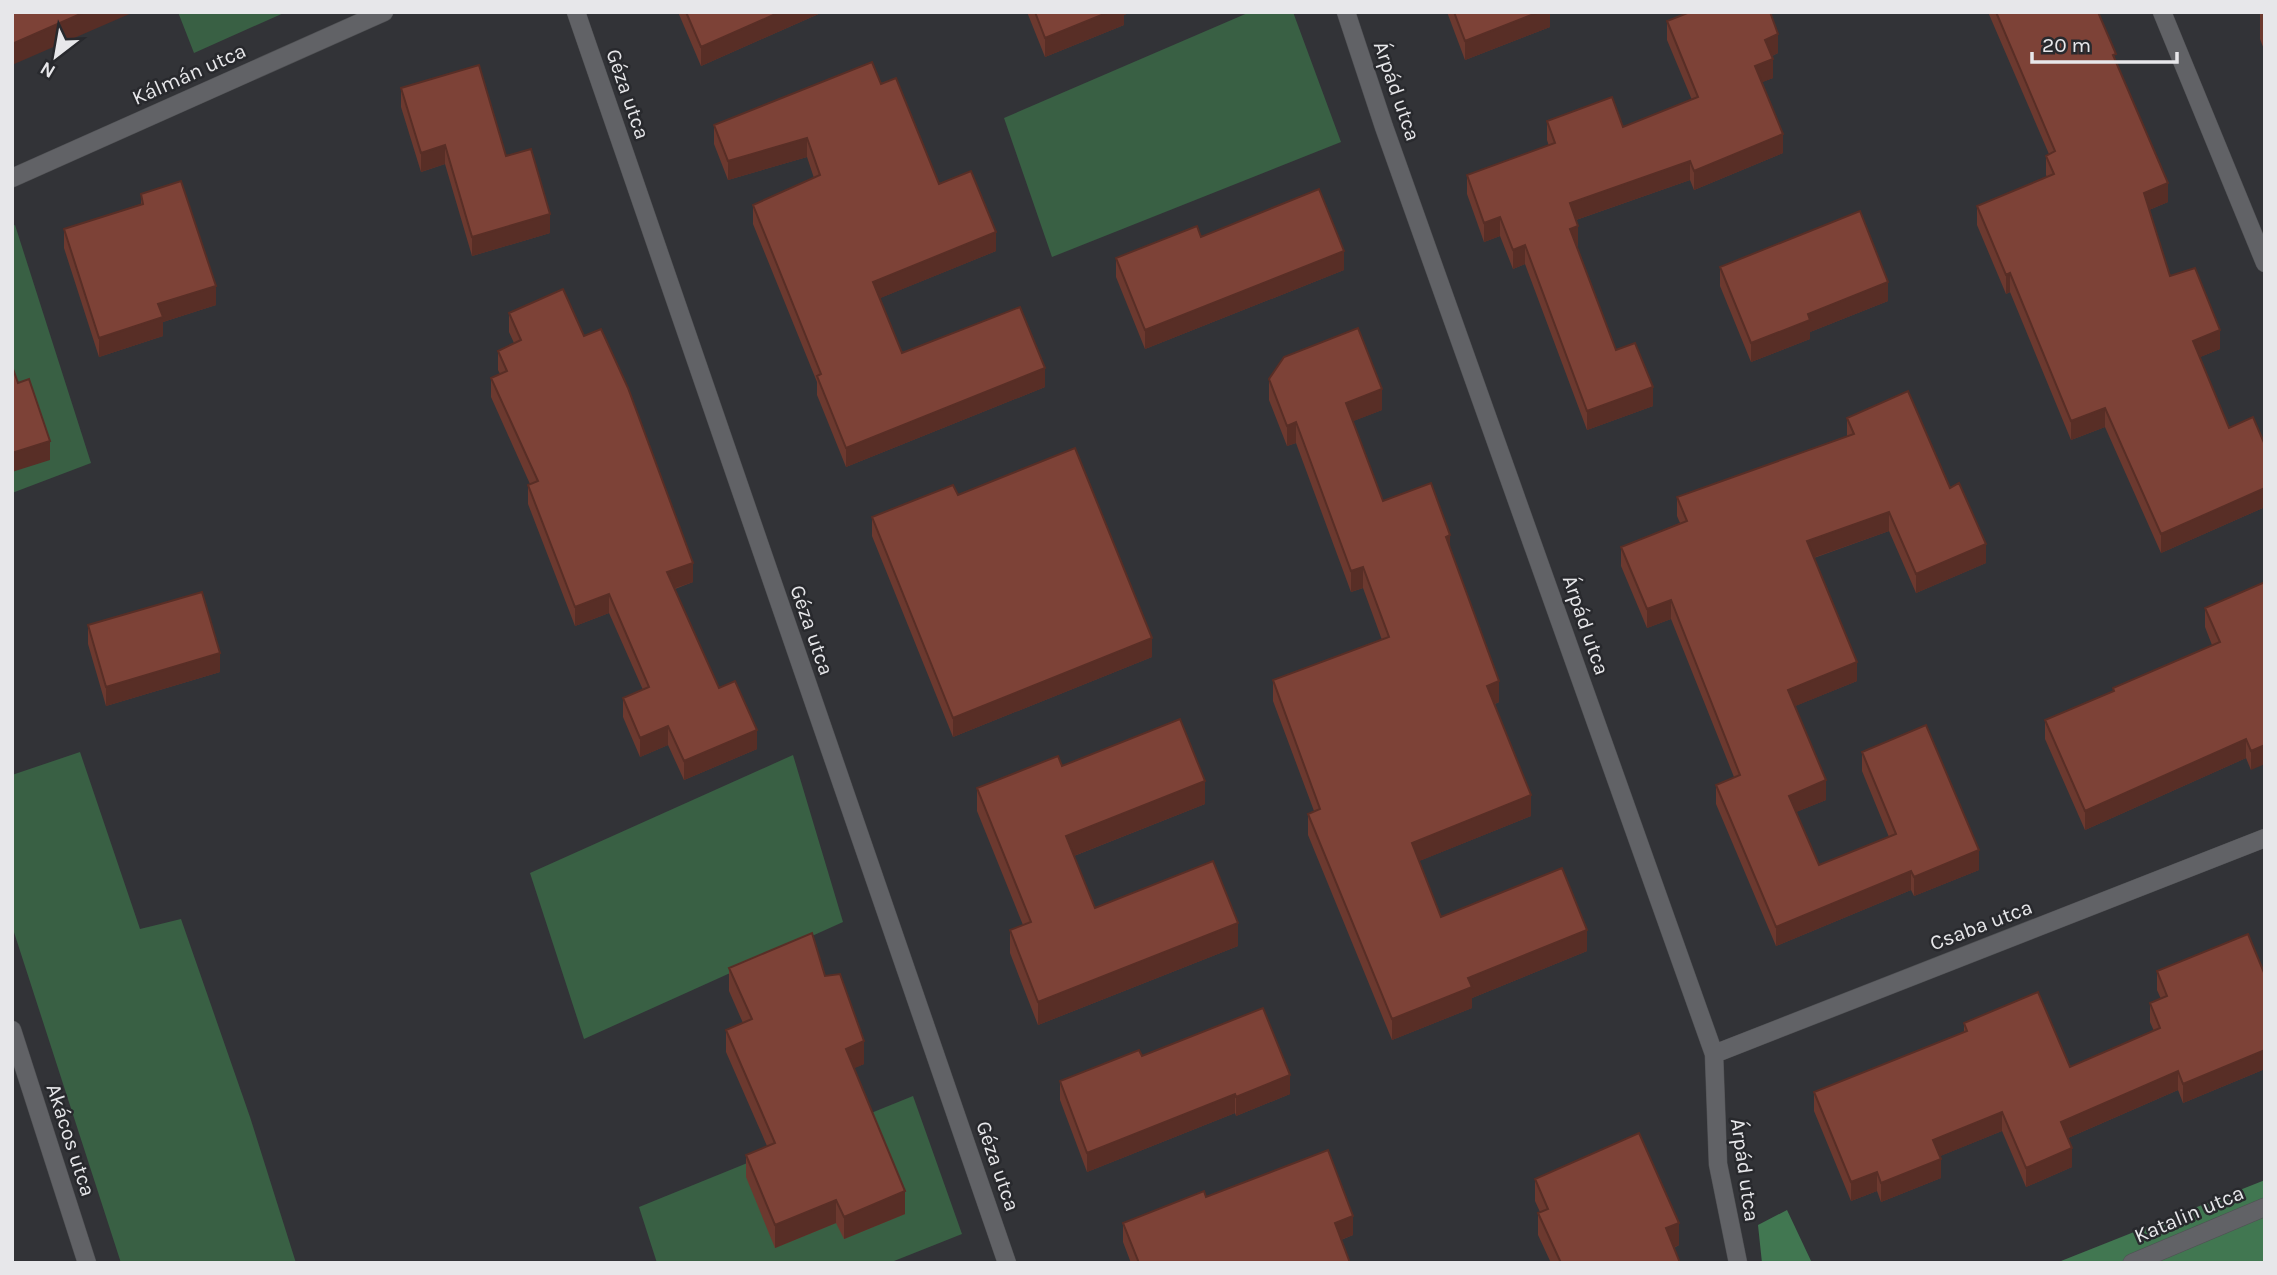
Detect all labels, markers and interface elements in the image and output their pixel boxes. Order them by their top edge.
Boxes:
north arrow [21,21,91,91]
scale bar [2032,21,2177,65]
text: 20 m [2042,33,2091,57]
street label: Kálmán utca [128,38,250,110]
street label: Árpád utca [1369,38,1425,144]
street label: Géza utca [601,46,655,142]
text: N [36,57,59,83]
street label: Árpád utca [1558,572,1614,678]
street label: Géza utca [785,582,839,678]
street label: Csaba utca [1927,895,2035,955]
street label: Akácos utca [42,1081,100,1199]
street label: Árpád utca [1726,1117,1764,1223]
street label: Géza utca [971,1118,1025,1214]
street label: Katalin utca [2131,1180,2247,1248]

